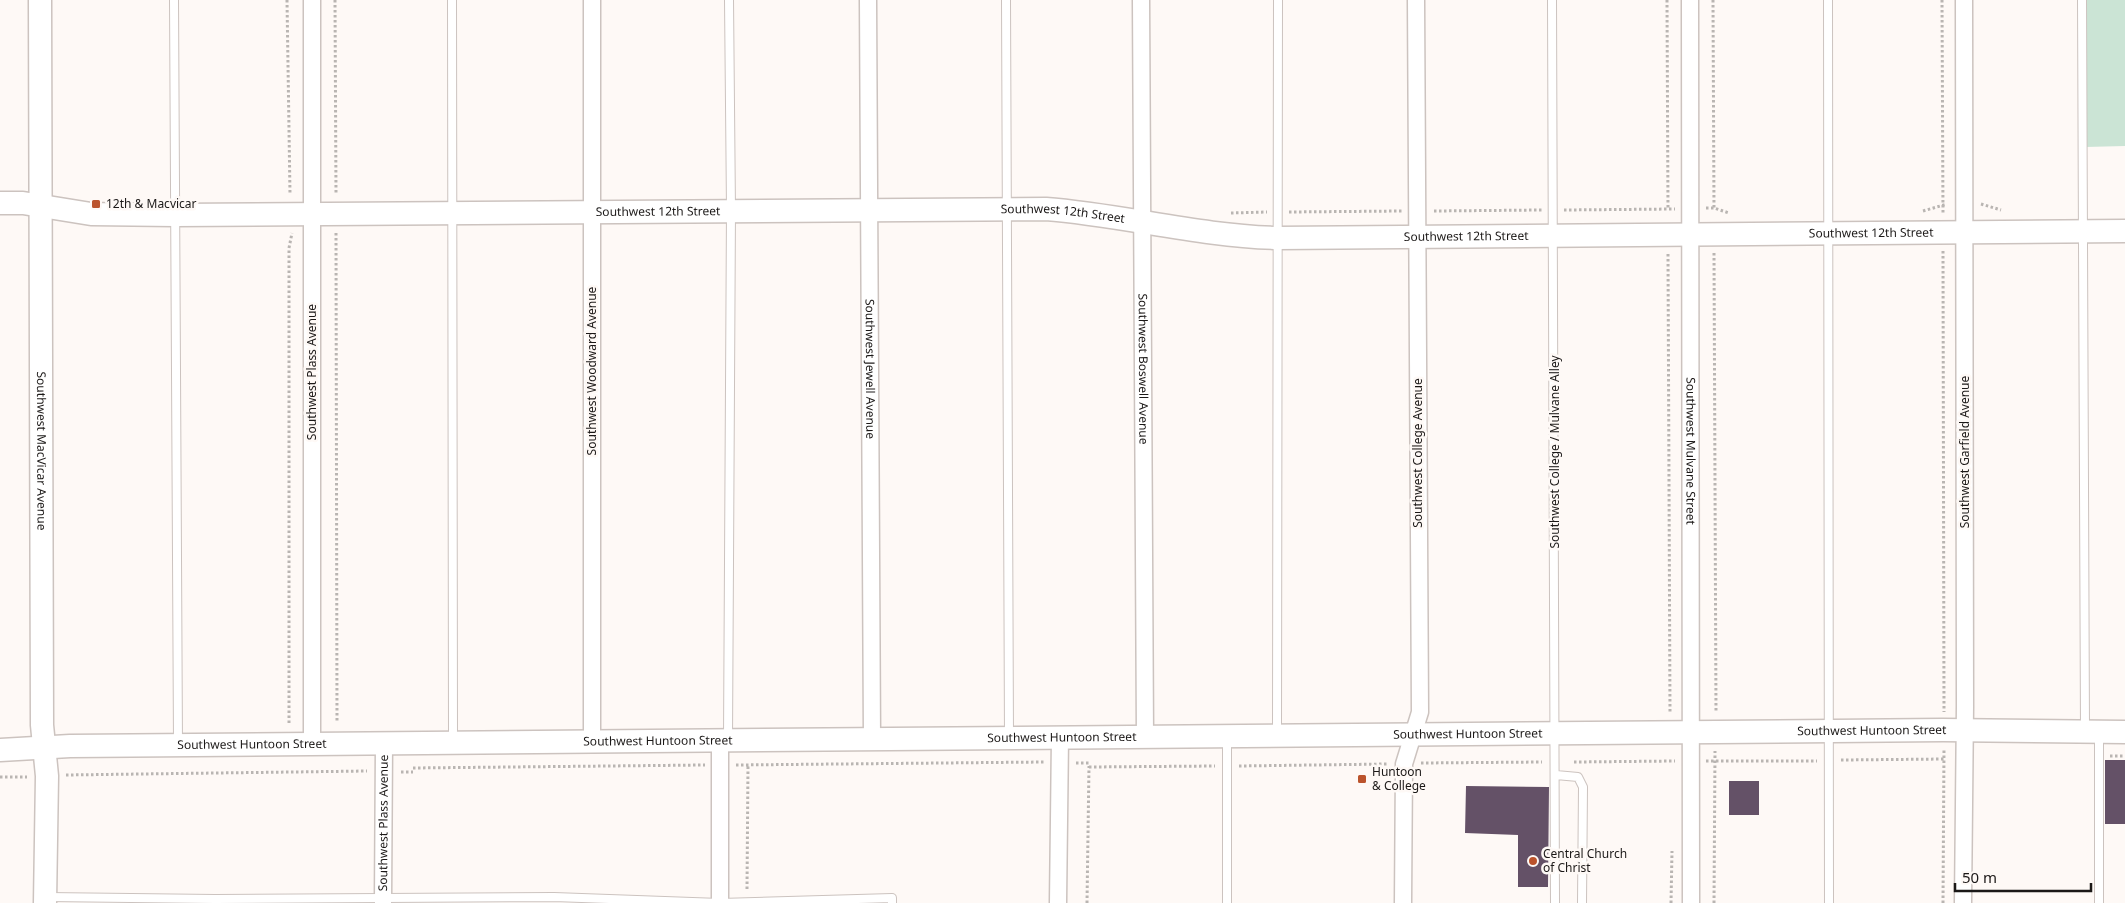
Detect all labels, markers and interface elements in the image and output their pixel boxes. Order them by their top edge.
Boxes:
place label: 12th & Macvicar [106,195,197,212]
marker: 12th & Macvicar [90,198,102,210]
street label: Southwest 12th Street [1001,200,1127,227]
street label: Southwest 12th Street [596,202,721,220]
street label: Southwest 12th Street [1809,224,1934,242]
street label: Southwest 12th Street [1404,227,1529,245]
street label: Southwest Woodward Avenue [583,286,600,455]
street label: Southwest Boswell Avenue [1135,293,1152,445]
street label: Southwest Jewell Avenue [862,299,879,439]
street label: Southwest Plass Avenue [303,304,320,440]
street label: Southwest College / Mulvane Alley [1546,355,1563,549]
street label: Southwest MacVicar Avenue [33,371,50,531]
street label: Southwest Garfield Avenue [1956,375,1973,528]
street label: Southwest Mulvane Street [1682,377,1700,525]
street label: Southwest College Avenue [1409,378,1426,528]
street label: Southwest Huntoon Street [1797,721,1947,739]
street label: Southwest Huntoon Street [1393,724,1543,743]
street label: Southwest Huntoon Street [987,728,1137,746]
street label: Southwest Huntoon Street [583,731,733,750]
street label: Southwest Huntoon Street [177,735,327,753]
street label: Southwest Plass Avenue [374,755,392,891]
place label: Huntoon & College [1372,763,1426,794]
marker: Huntoon & College [1356,773,1368,785]
place label: Central Church of Christ [1543,845,1627,876]
marker: Central Church of Christ [1527,855,1539,867]
scale bar [1955,860,2091,892]
text: 50 m [1962,867,1997,887]

